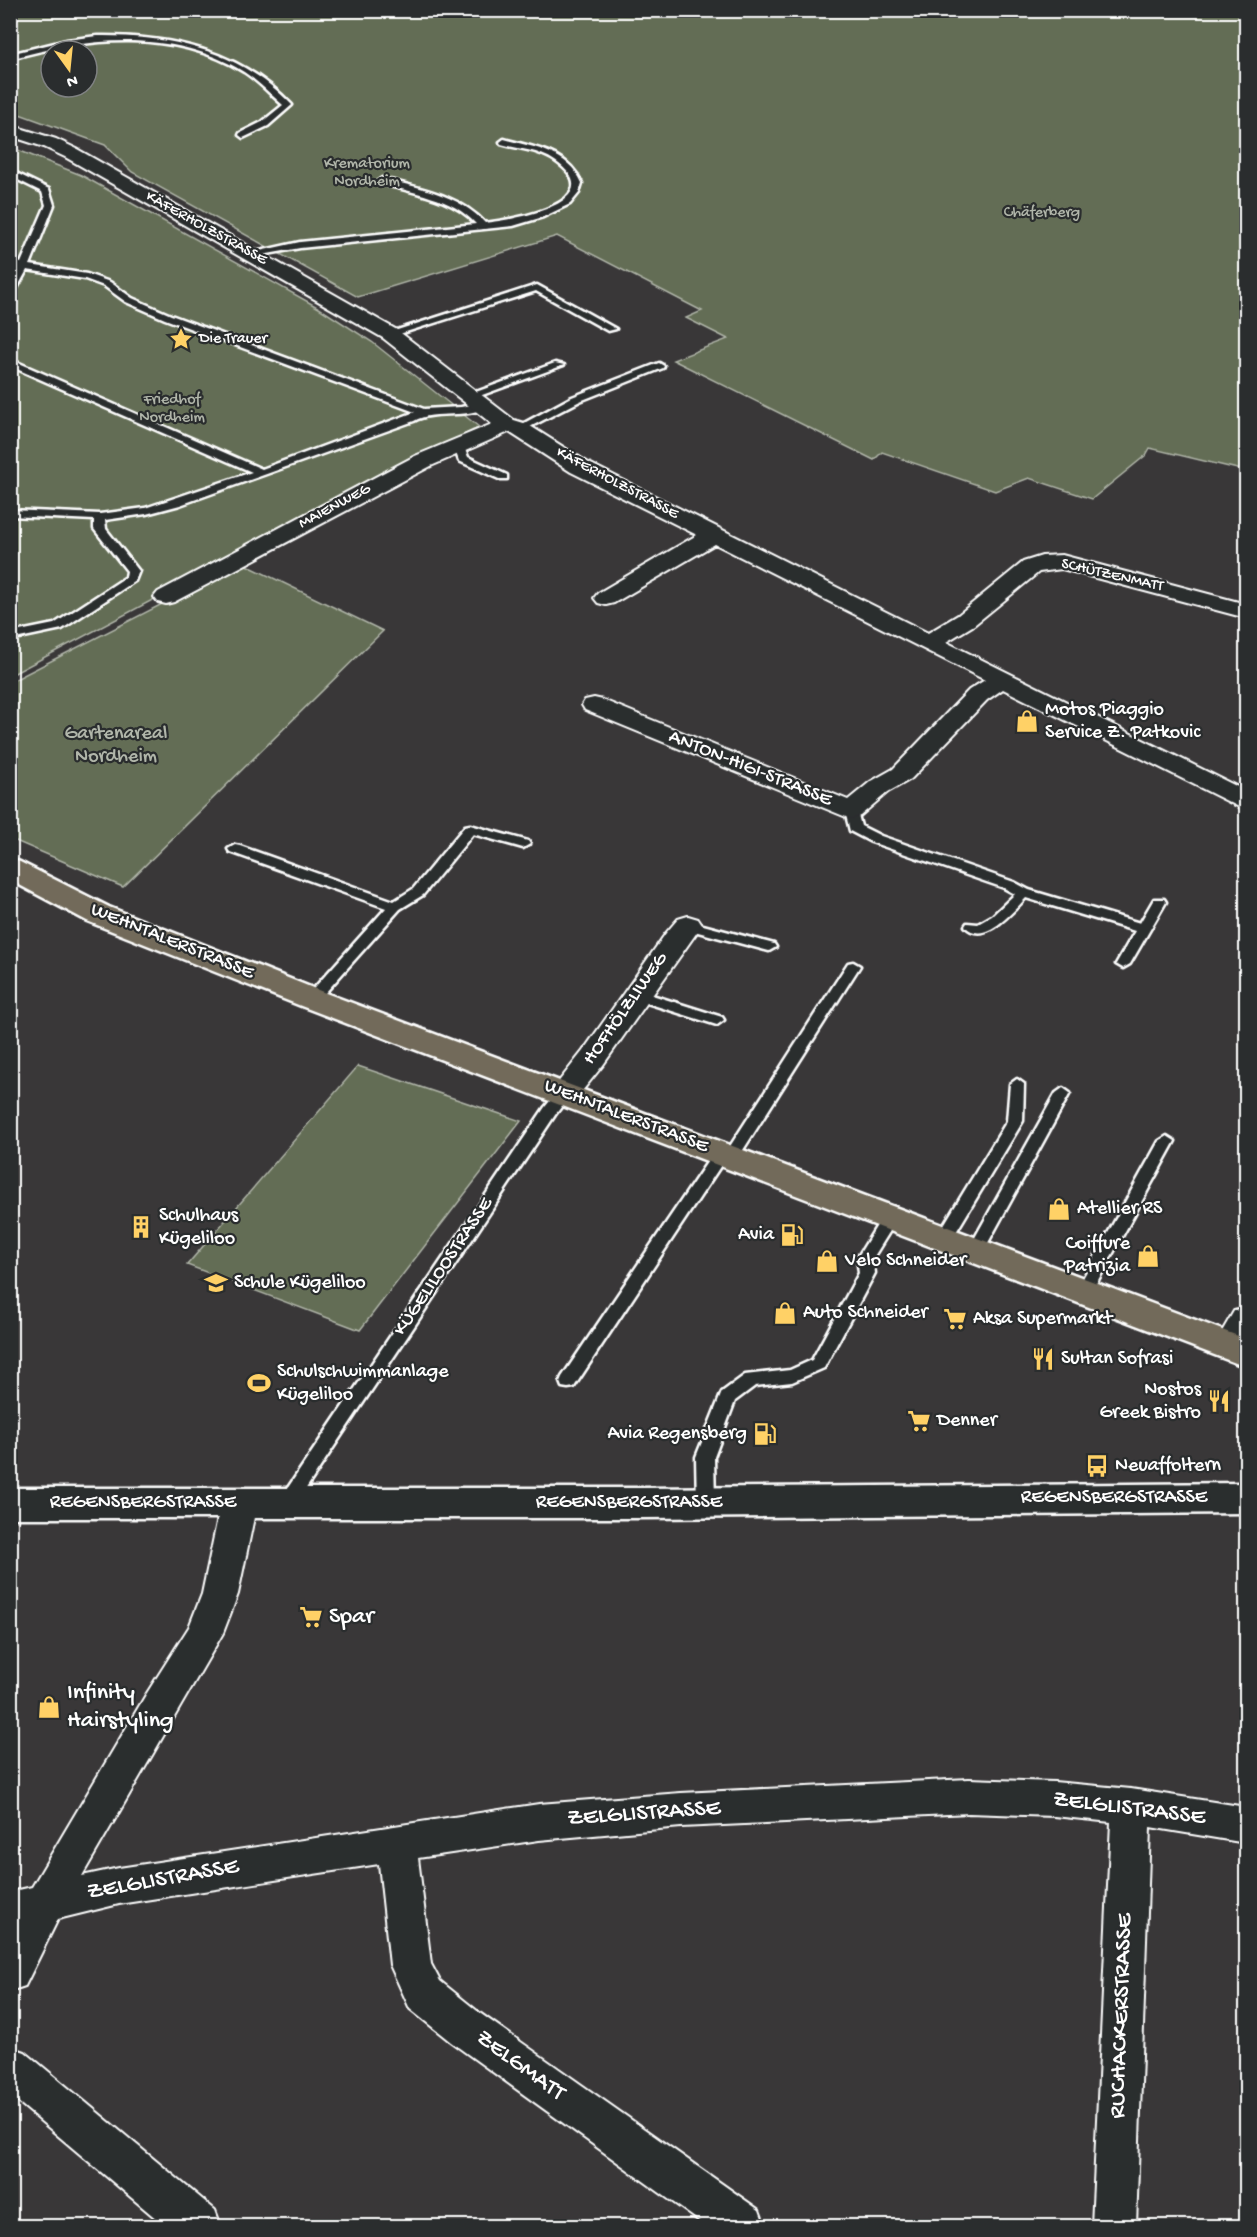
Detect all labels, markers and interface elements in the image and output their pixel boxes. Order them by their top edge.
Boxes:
north arrow [39,39,99,99]
text: N [64,70,79,91]
park label: Krematorium Nordheim [324,155,411,192]
street label: KÄFERHOLZSTRASSE [142,188,271,271]
park label: Chäferberg [1004,204,1080,223]
place icon: Die Trauer [168,326,194,352]
place label: Die Trauer [198,330,268,349]
park label: Friedhof Nordheim [139,391,205,428]
street label: KÄFERHOLZSTRASSE [553,444,682,525]
street label: MAIENWEG [296,480,375,534]
street label: SCHÜTZENMATT [1059,555,1166,597]
place label: Motos Piaggio Service Z. Patkovic [1045,699,1201,745]
shop icon: Motos Piaggio Service Z. Patkovic [1014,708,1040,734]
park label: Gartenareal Nordheim [65,723,167,769]
street label: ANTON-HIGI-STRASSE [665,726,836,813]
street label: WEHNTALERSTRASSE [87,899,258,986]
street label: HOFHÖLZLIWEG [579,947,674,1070]
street label: WEHNTALERSTRASSE [541,1075,713,1159]
street label: KÜGELILOOSTRASSE [389,1192,500,1340]
shop icon: Atellier RS [1046,1196,1072,1222]
place label: Atellier RS [1077,1198,1163,1221]
place label: Schulhaus Kügeliloo [159,1205,239,1251]
building icon: Schulhaus Kügeliloo [128,1214,154,1240]
fuel station icon: Avia [779,1222,805,1248]
place label: Avia [738,1224,775,1247]
place label: Coiffure Patrizia [1063,1233,1131,1279]
shop icon: Coiffure Patrizia [1135,1243,1161,1269]
shop icon: Velo Schneider [814,1248,840,1274]
place label: Velo Schneider [844,1250,968,1273]
school or university icon: Schule Kügeliloo [203,1270,229,1296]
place label: Schule Kügeliloo [234,1272,366,1295]
shop icon: Auto Schneider [772,1300,798,1326]
place label: Auto Schneider [803,1302,929,1325]
supermarket icon: Aksa Supermarkt [942,1306,968,1332]
place label: Aksa Supermarkt [973,1308,1114,1331]
restaurant icon: Sultan Sofrasi [1030,1346,1056,1372]
place label: Sultan Sofrasi [1061,1348,1173,1371]
place label: Schulschwimmanlage Kügeliloo [277,1361,449,1407]
sports icon: Schulschwimmanlage Kügeliloo [246,1370,272,1396]
place label: Nostos Greek Bistro [1099,1379,1202,1425]
restaurant icon: Nostos Greek Bistro [1206,1388,1232,1414]
supermarket icon: Denner [906,1408,932,1434]
place label: Denner [935,1410,999,1433]
fuel station icon: Avia Regensberg [752,1421,778,1447]
place label: Avia Regensberg [608,1423,747,1446]
bus stop icon: Neuaffoltern [1084,1453,1110,1479]
place label: Neuaffoltern [1115,1455,1221,1478]
street label: REGENSBERGSTRASSE [1021,1487,1209,1510]
street label: REGENSBERGSTRASSE [50,1492,238,1515]
street label: REGENSBERGSTRASSE [536,1492,724,1515]
place label: Spar [329,1603,376,1632]
supermarket icon: Spar [298,1604,324,1630]
place label: Infinity Hairstyling [67,1679,174,1736]
shop icon: Infinity Hairstyling [36,1694,62,1720]
street label: ZELGLISTRASSE [1051,1785,1208,1833]
street label: ZELGLISTRASSE [567,1794,723,1834]
street label: ZELGLISTRASSE [85,1852,242,1908]
street label: RUCHACKERSTRASSE [1104,1912,1140,2119]
street label: ZELGMATT [470,2024,572,2109]

